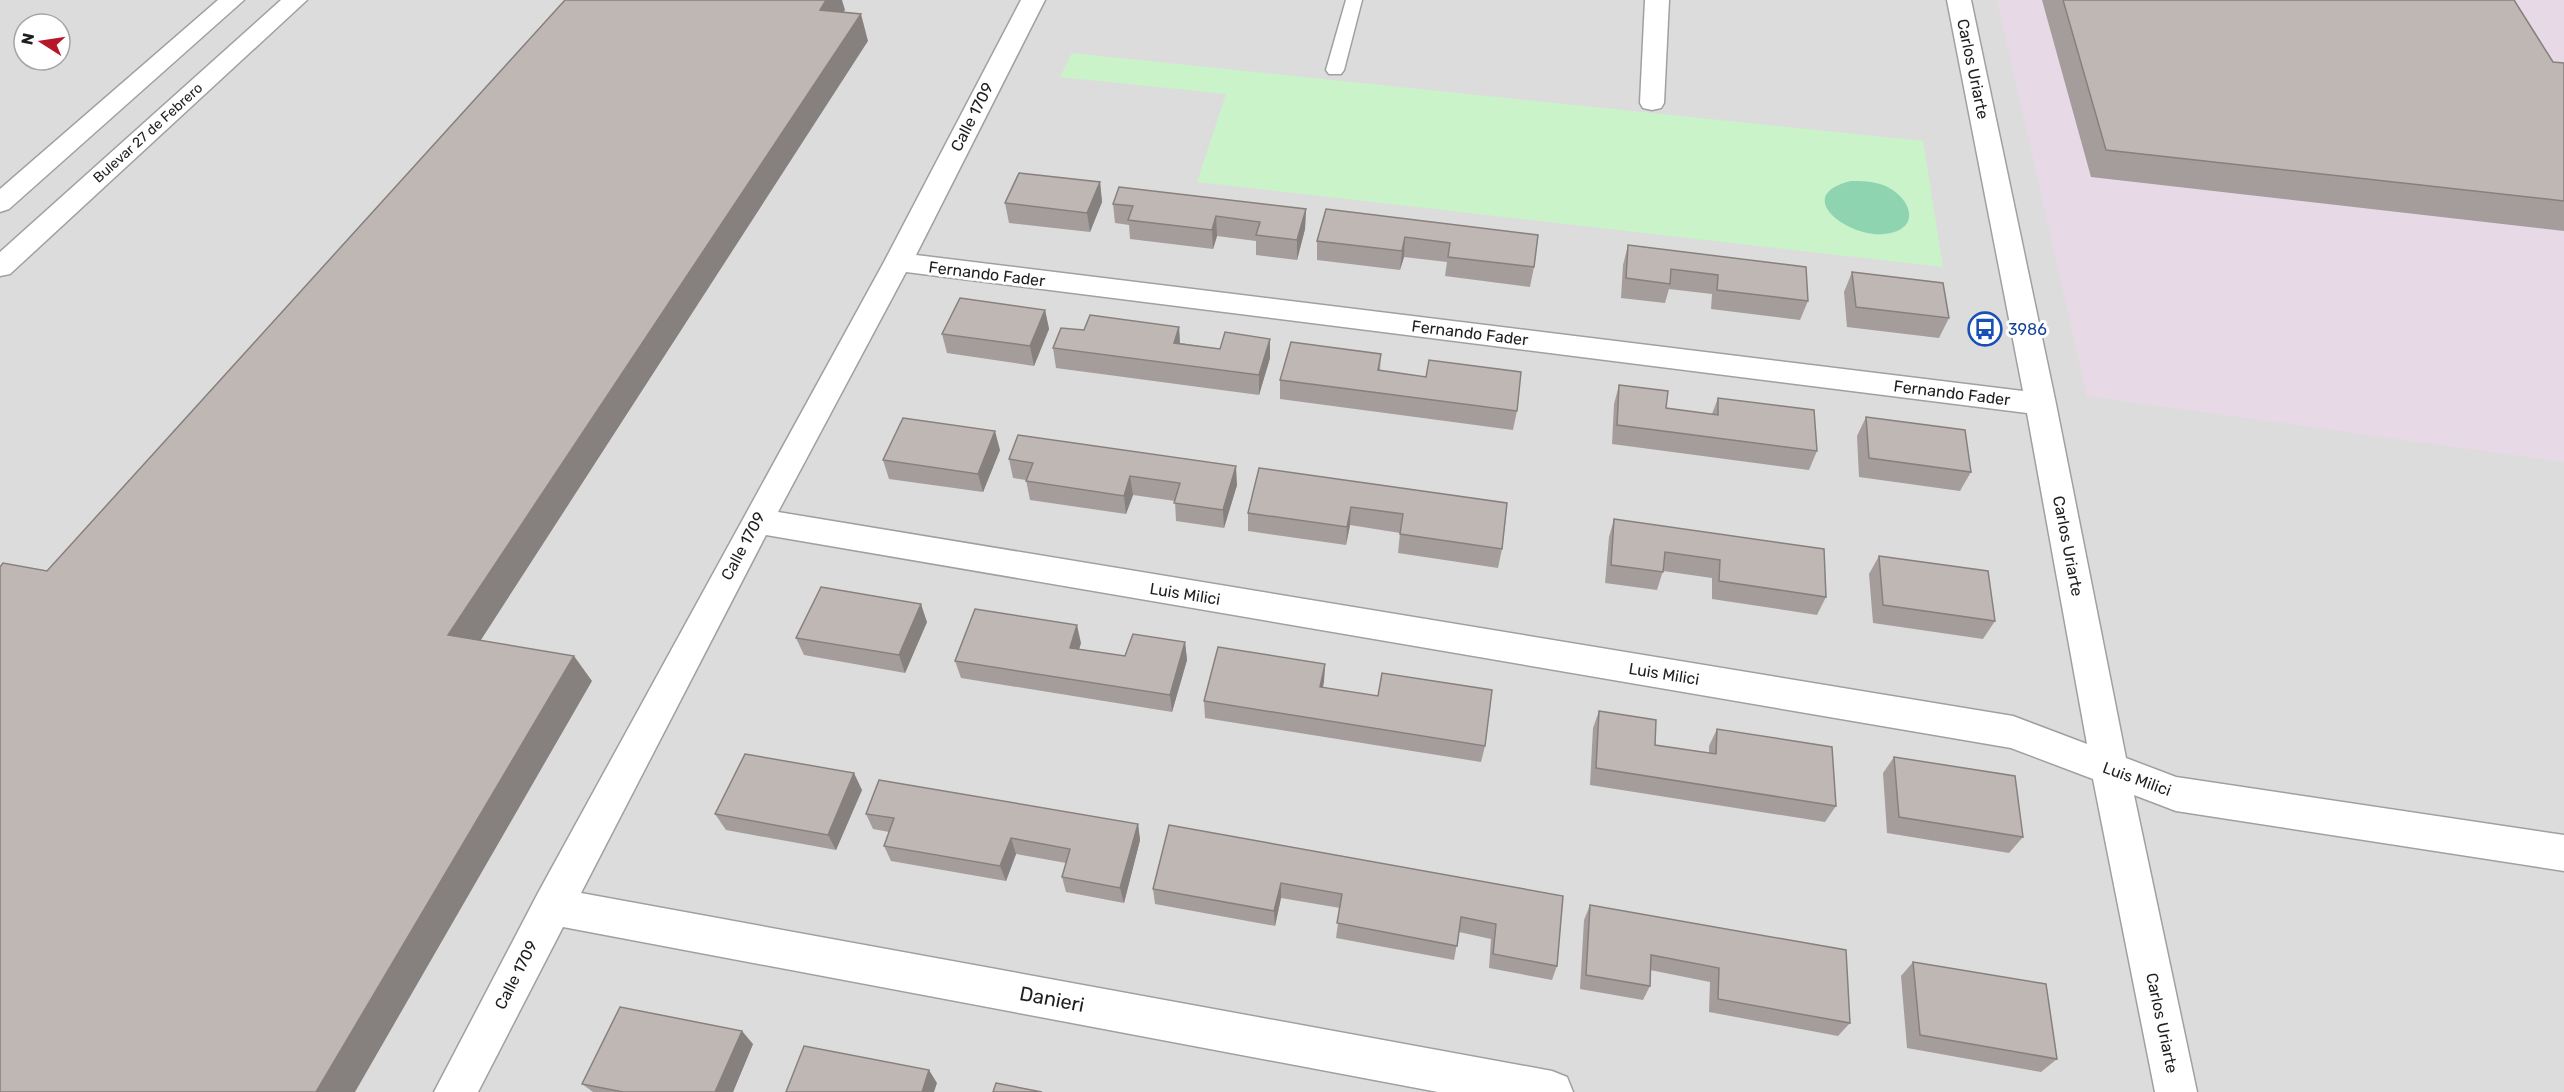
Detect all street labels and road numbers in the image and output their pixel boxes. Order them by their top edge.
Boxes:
street label: Carlos Uriarte [1953,17,1993,121]
street label: Bulevar 27 de Febrero [90,79,206,187]
street label: Calle 1709 [947,79,997,155]
street label: Fernando Fader [928,257,1046,291]
street label: Fernando Fader [1411,316,1529,350]
street label: Fernando Fader [1893,376,2011,410]
street label: Carlos Uriarte [2049,494,2087,598]
street label: Calle 1709 [717,508,769,584]
street label: Luis Milici [1148,579,1222,609]
street label: Luis Milici [1627,659,1701,689]
street label: Luis Milici [2100,758,2174,800]
street label: Calle 1709 [491,937,541,1013]
street label: Carlos Uriarte [2142,971,2182,1075]
street label: Danieri [1018,981,1086,1017]

